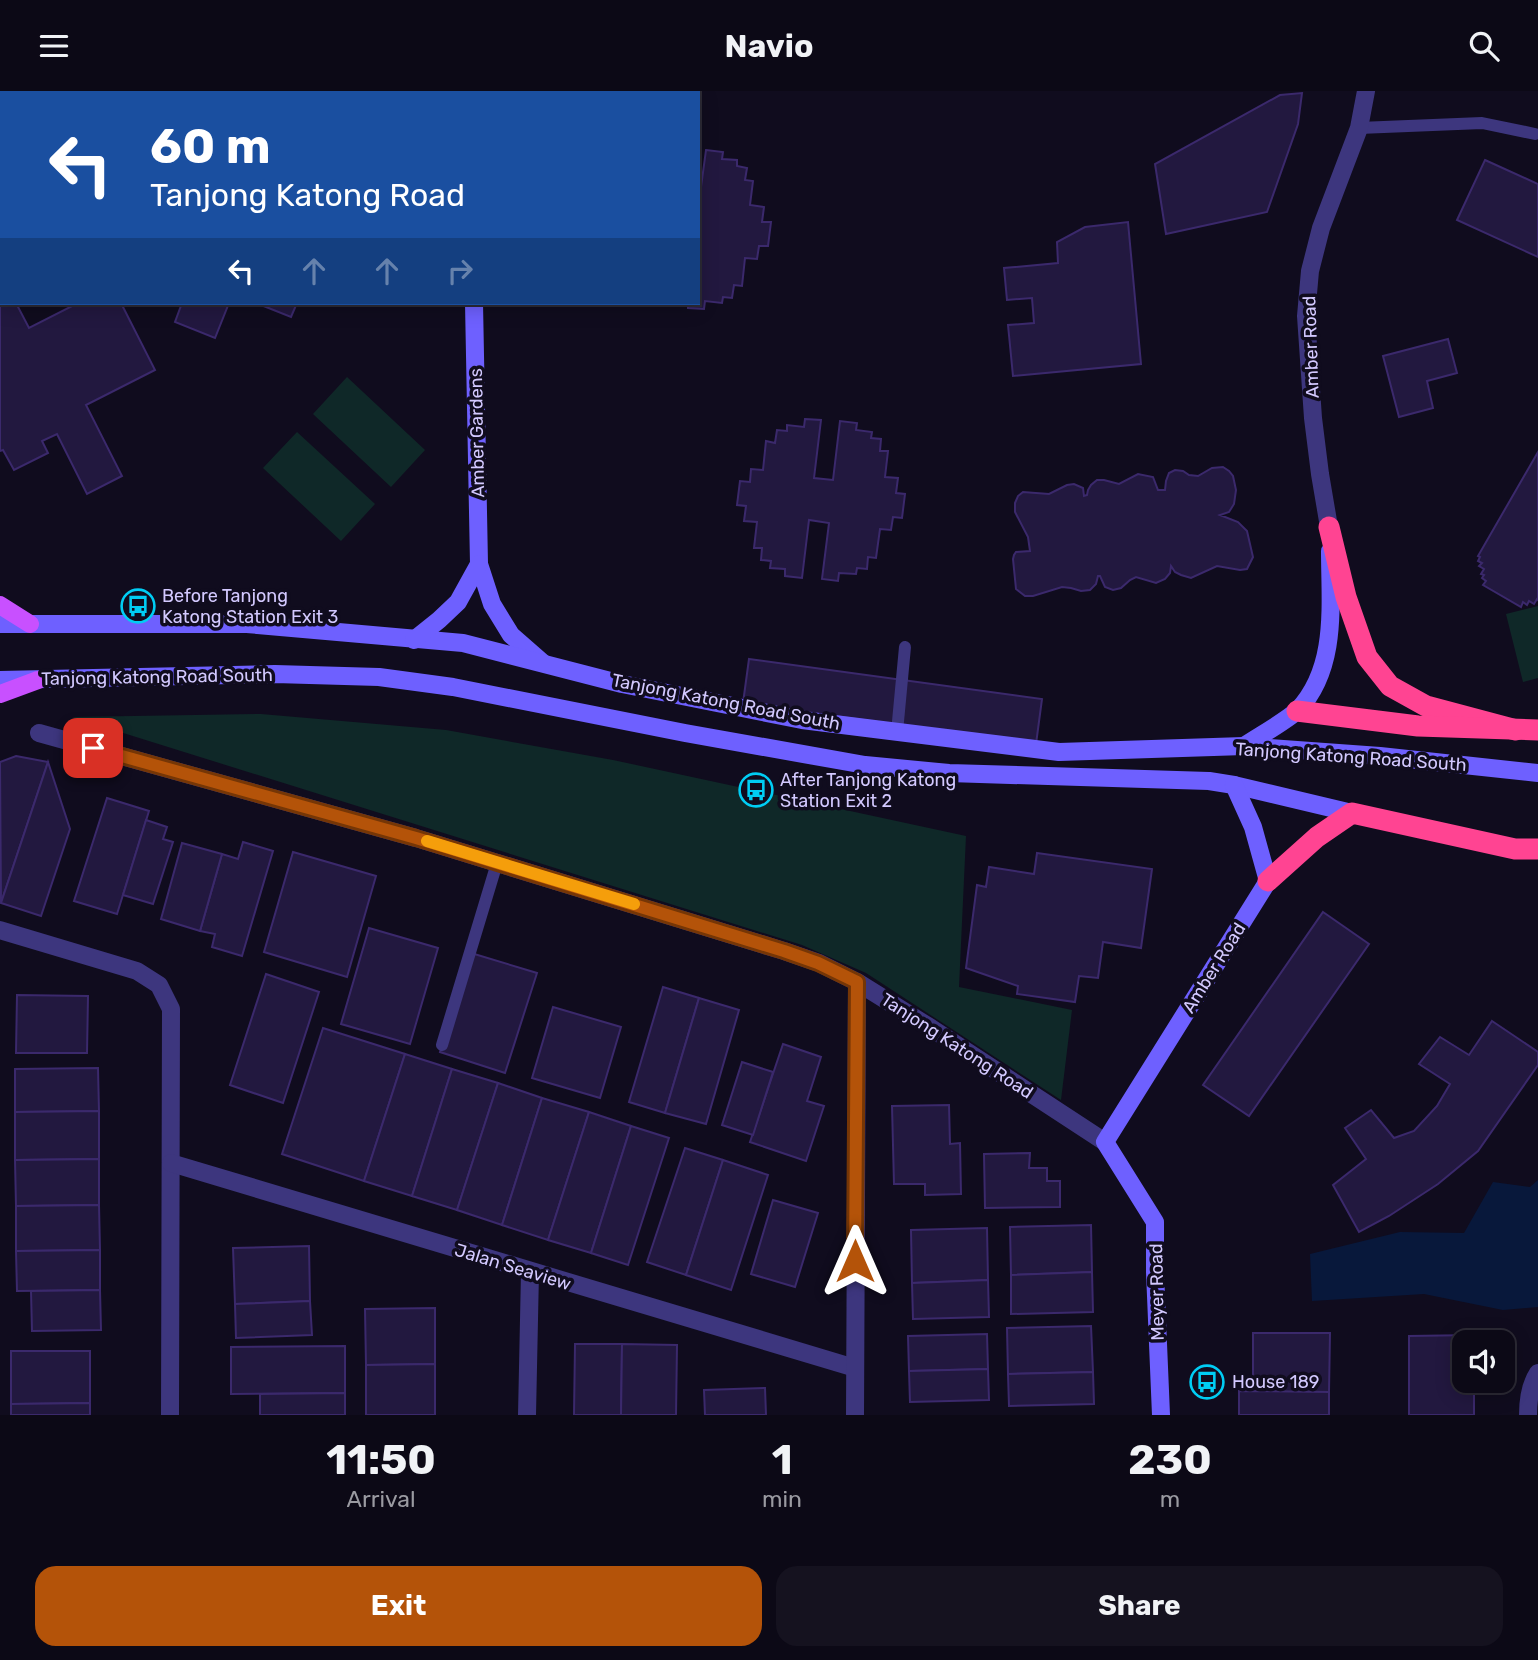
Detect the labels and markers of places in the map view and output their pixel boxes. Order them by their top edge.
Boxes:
place label: Before Tanjong Katong Station Exit 3 [162,585,338,628]
bus stop icon: Before Tanjong Katong Station Exit 3 [119,587,157,625]
pin [63,718,123,778]
place label: After Tanjong Katong Station Exit 2 [780,769,956,812]
bus stop icon: After Tanjong Katong Station Exit 2 [737,771,775,809]
bus stop icon: House 189 [1188,1363,1226,1401]
place label: House 189 [1232,1371,1320,1393]

